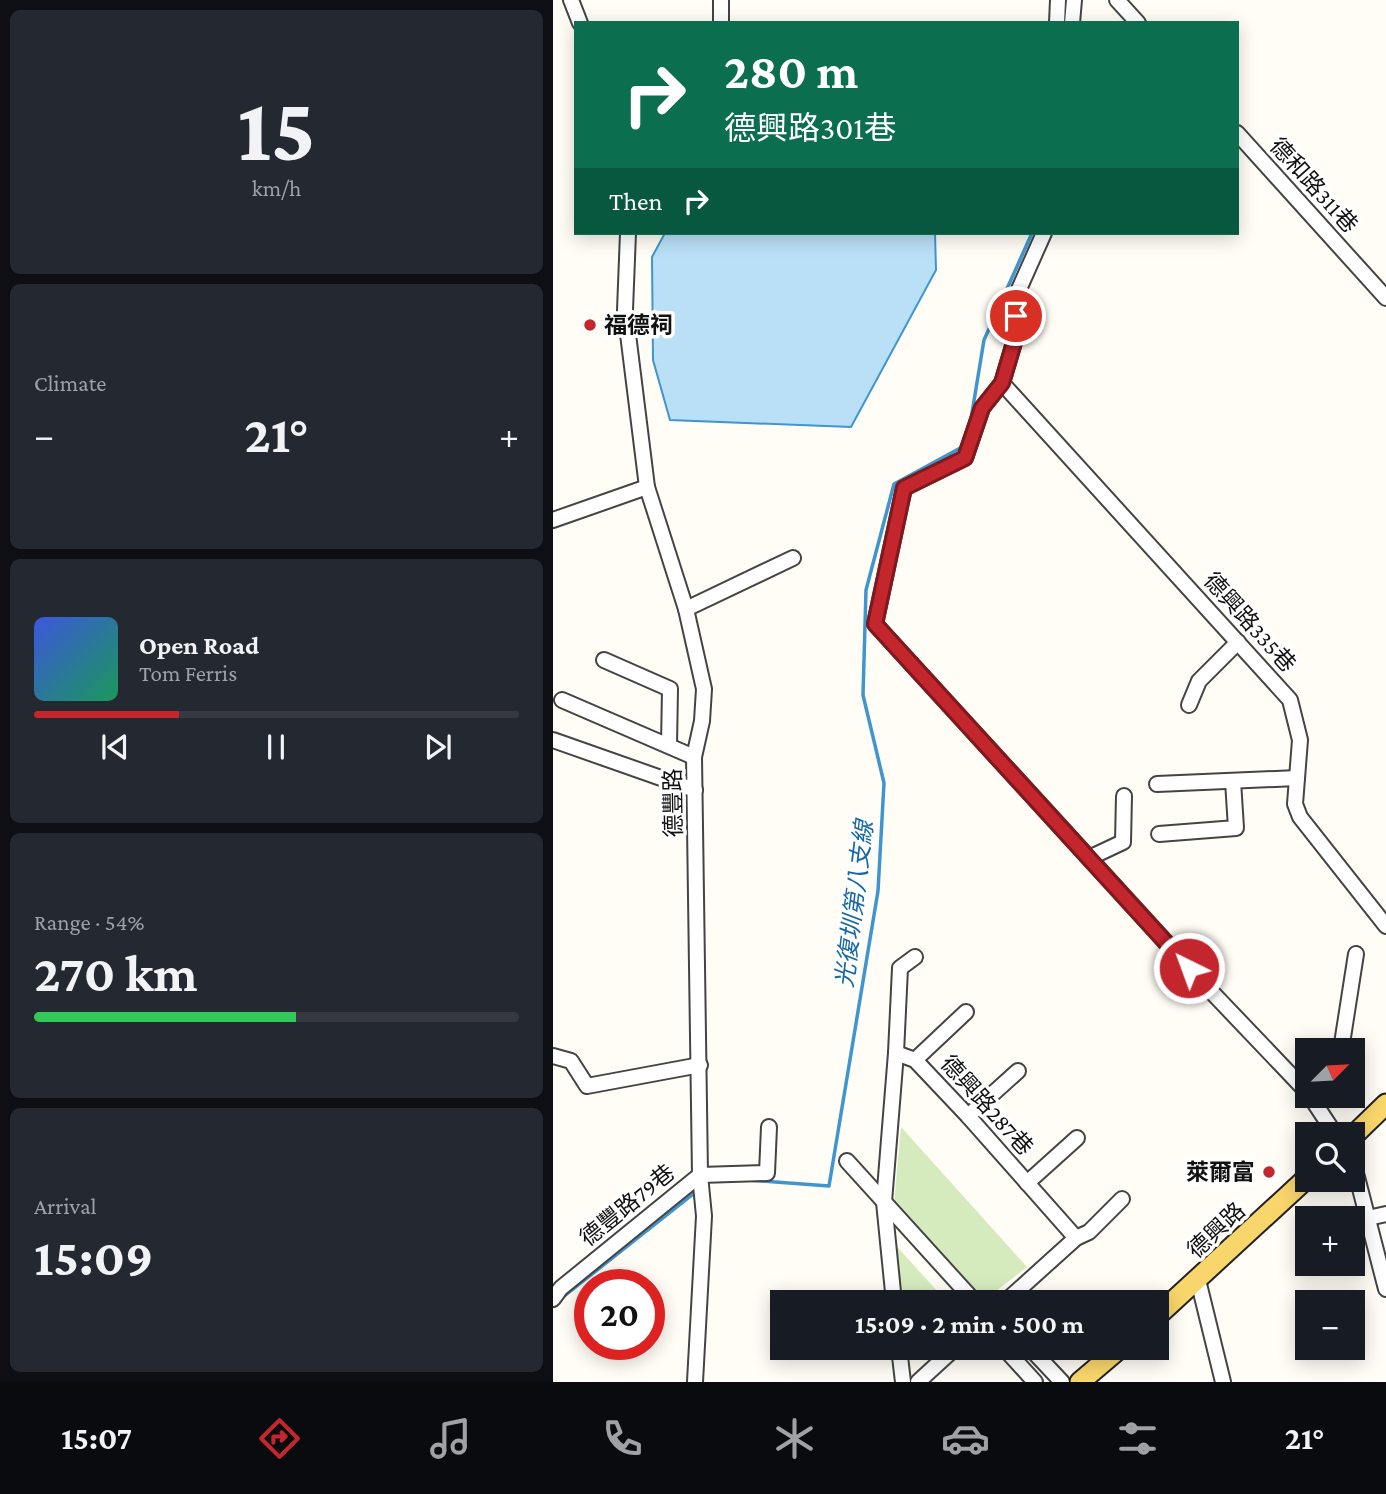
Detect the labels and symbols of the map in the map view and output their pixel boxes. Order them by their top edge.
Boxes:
street label: 德和路311巷 [1265,132,1363,238]
pin [986,286,1046,346]
place label: 福德祠 [604,312,673,338]
marker: 福德祠 [582,317,598,333]
street label: 德興路335巷 [1199,567,1301,677]
street label: 德豐路 [659,768,687,838]
water label: 光復圳第八支線 [830,816,878,989]
position arrow [1152,931,1226,1005]
north arrow [1295,1038,1365,1108]
street label: 德興路287巷 [936,1050,1038,1160]
street label: 德豐路79巷 [574,1159,680,1251]
place label: 萊爾富 [1186,1159,1255,1185]
marker: 萊爾富 [1261,1164,1277,1180]
street label: 德興路 [1182,1197,1250,1263]
speed limit sign: 20 [574,1269,665,1360]

